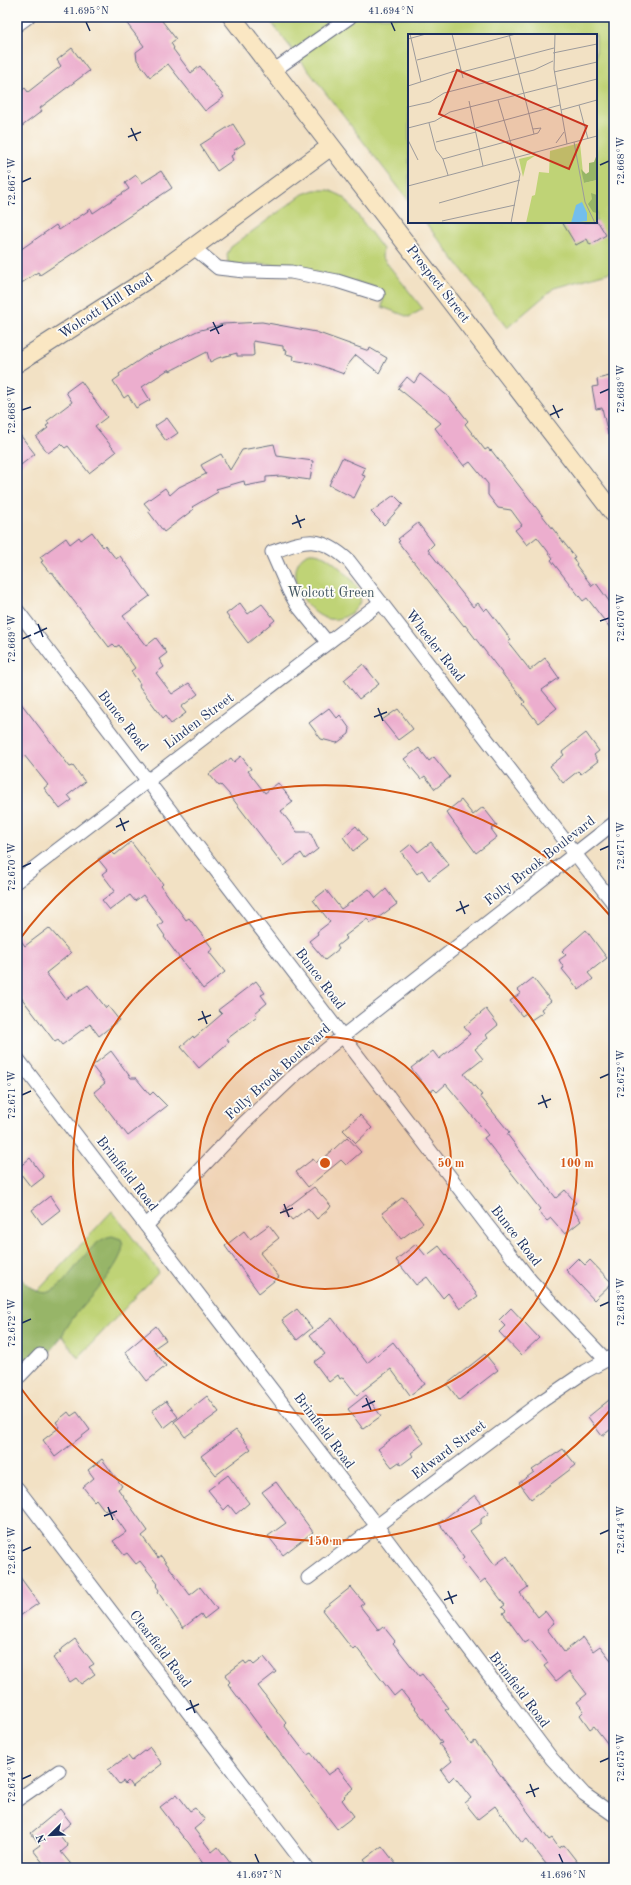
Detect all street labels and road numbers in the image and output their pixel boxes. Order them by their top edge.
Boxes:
street label: Prospect Street [404,243,473,325]
street label: Wolcott Hill Road [57,271,155,341]
street label: Wheeler Road [403,608,467,684]
street label: Bunce Road [95,688,151,754]
street label: Linden Street [162,690,236,752]
street label: Folly Brook Boulevard [482,814,598,908]
street label: Bunce Road [293,946,347,1012]
street label: Folly Brook Boulevard [223,1021,333,1123]
street label: Brimfield Road [94,1134,160,1214]
street label: Bunce Road [488,1203,544,1269]
street label: Brimfield Road [291,1391,357,1471]
street label: Edward Street [409,1418,489,1482]
street label: Clearfield Road [127,1608,193,1690]
street label: Brimfield Road [486,1650,552,1730]

